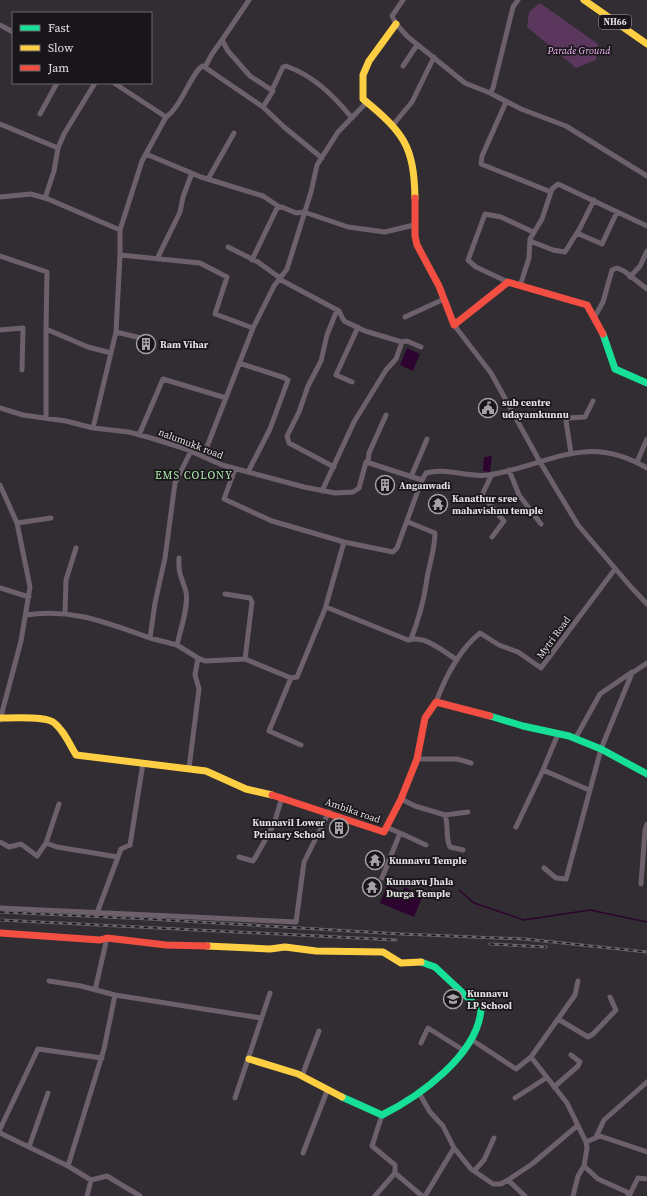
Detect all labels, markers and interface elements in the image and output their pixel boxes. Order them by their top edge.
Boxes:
legend [12,12,152,84]
road number: NH66 [599,15,631,29]
text: Fast [48,20,70,36]
text: Slow [48,40,74,56]
park label: Parade Ground [547,44,611,57]
text: Jam [47,60,69,76]
building icon: Ram Vihar [135,333,157,355]
place label: Ram Vihar [160,338,209,351]
place label: sub centre udayamkunnu [502,396,569,421]
public building icon: sub centre udayamkunnu [477,397,499,419]
street label: nalumukk road [157,425,225,462]
district label: EMS COLONY [155,468,233,483]
building icon: Anganwadi [374,474,396,496]
place label: Anganwadi [399,479,450,492]
place label: Kanathur sree mahavishnu temple [452,492,543,517]
temple icon: Kanathur sree mahavishnu temple [427,493,449,515]
street label: Mytri Road [534,613,573,661]
street label: Ambika road [323,795,383,826]
place label: Kunnavil Lower Primary School [252,816,325,841]
building icon: Kunnavil Lower Primary School [328,817,350,839]
temple icon: Kunnavu Temple [364,849,386,871]
place label: Kunnavu Temple [389,854,467,867]
place label: Kunnavu Jhala Durga Temple [386,875,454,900]
temple icon: Kunnavu Jhala Durga Temple [361,876,383,898]
place label: Kunnavu LP School [467,987,512,1012]
school or university icon: Kunnavu LP School [442,988,464,1010]

